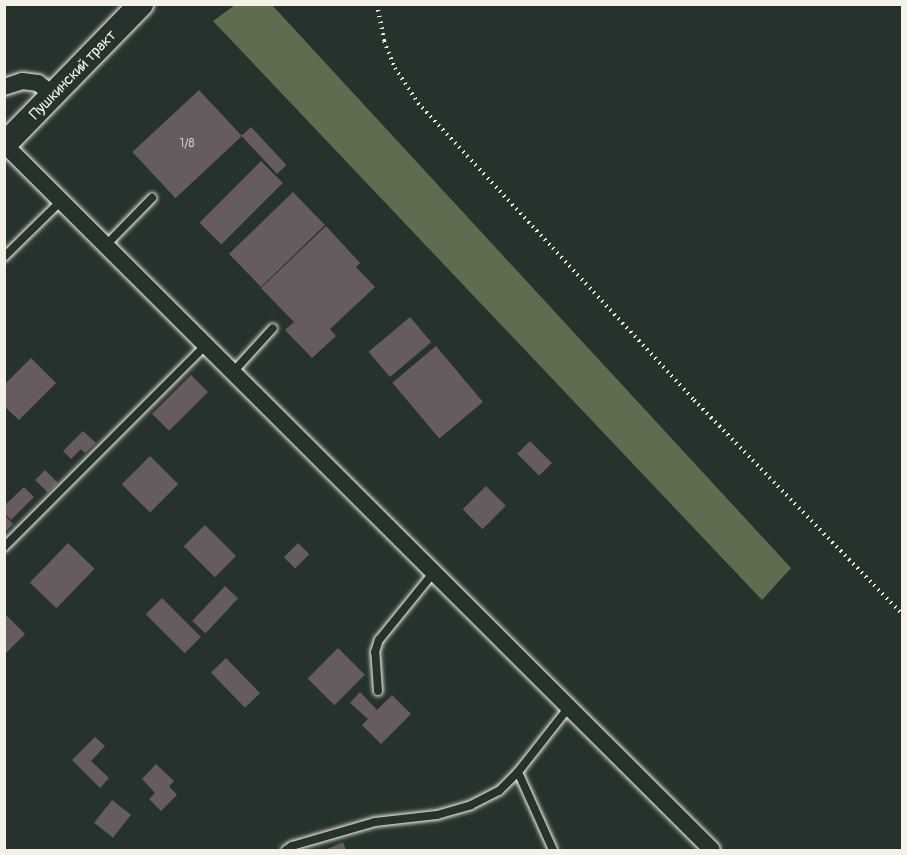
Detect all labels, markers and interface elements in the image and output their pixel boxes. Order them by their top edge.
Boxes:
street label: Пушкинский тракт [26,27,120,123]
house number: 1/8 [179,137,195,151]

